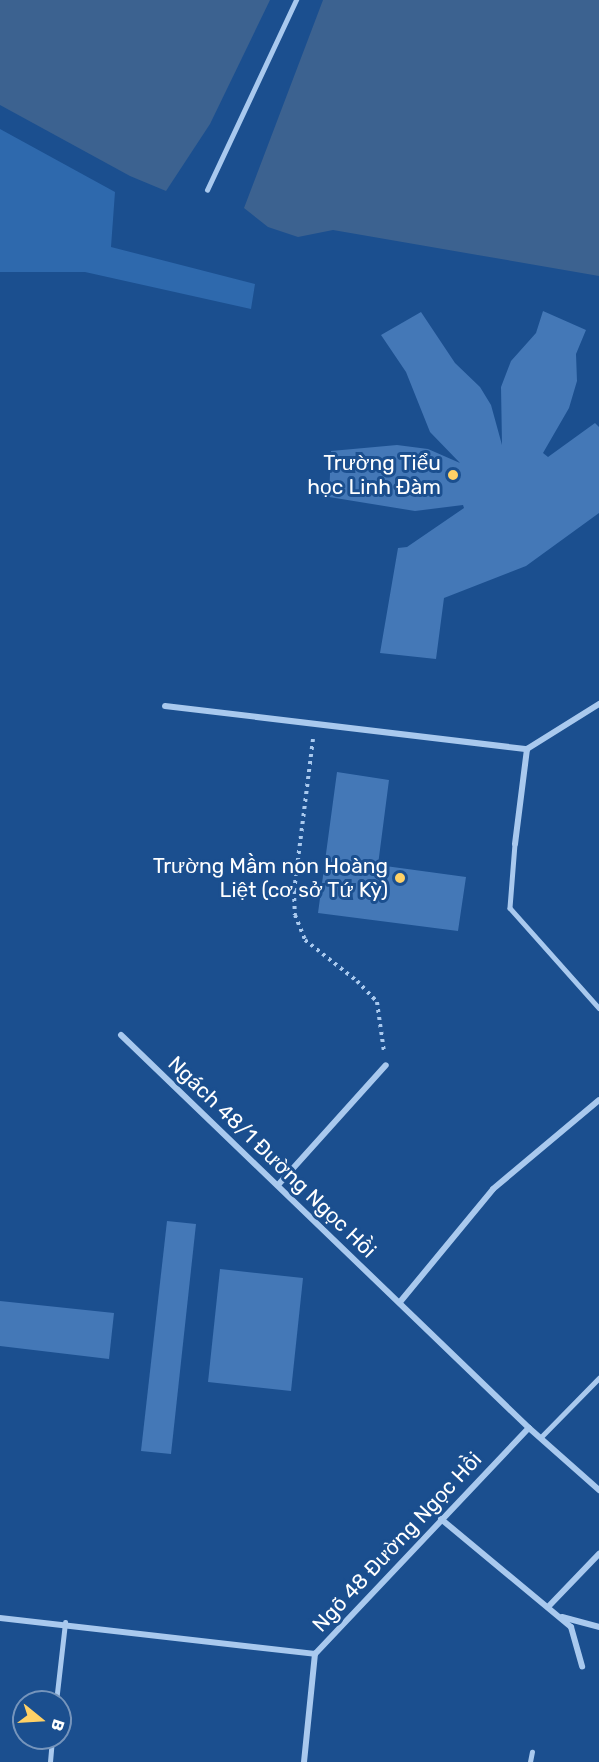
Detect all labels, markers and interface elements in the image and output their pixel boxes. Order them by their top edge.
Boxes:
place label: Trường Tiểu học Linh Đàm [307,450,441,500]
marker: Trường Tiểu học Linh Đàm [446,468,460,482]
place label: Trường Mầm non Hoàng Liệt (cơ sở Tứ Kỳ) [153,853,388,903]
marker: Trường Mầm non Hoàng Liệt (cơ sở Tứ Kỳ) [393,871,407,885]
street label: Ngách 48/1 Đường Ngọc Hồi [163,1051,381,1263]
street label: Ngõ 48 Đường Ngọc Hồi [307,1447,487,1637]
north arrow [12,1690,72,1750]
text: B [47,1717,68,1733]

